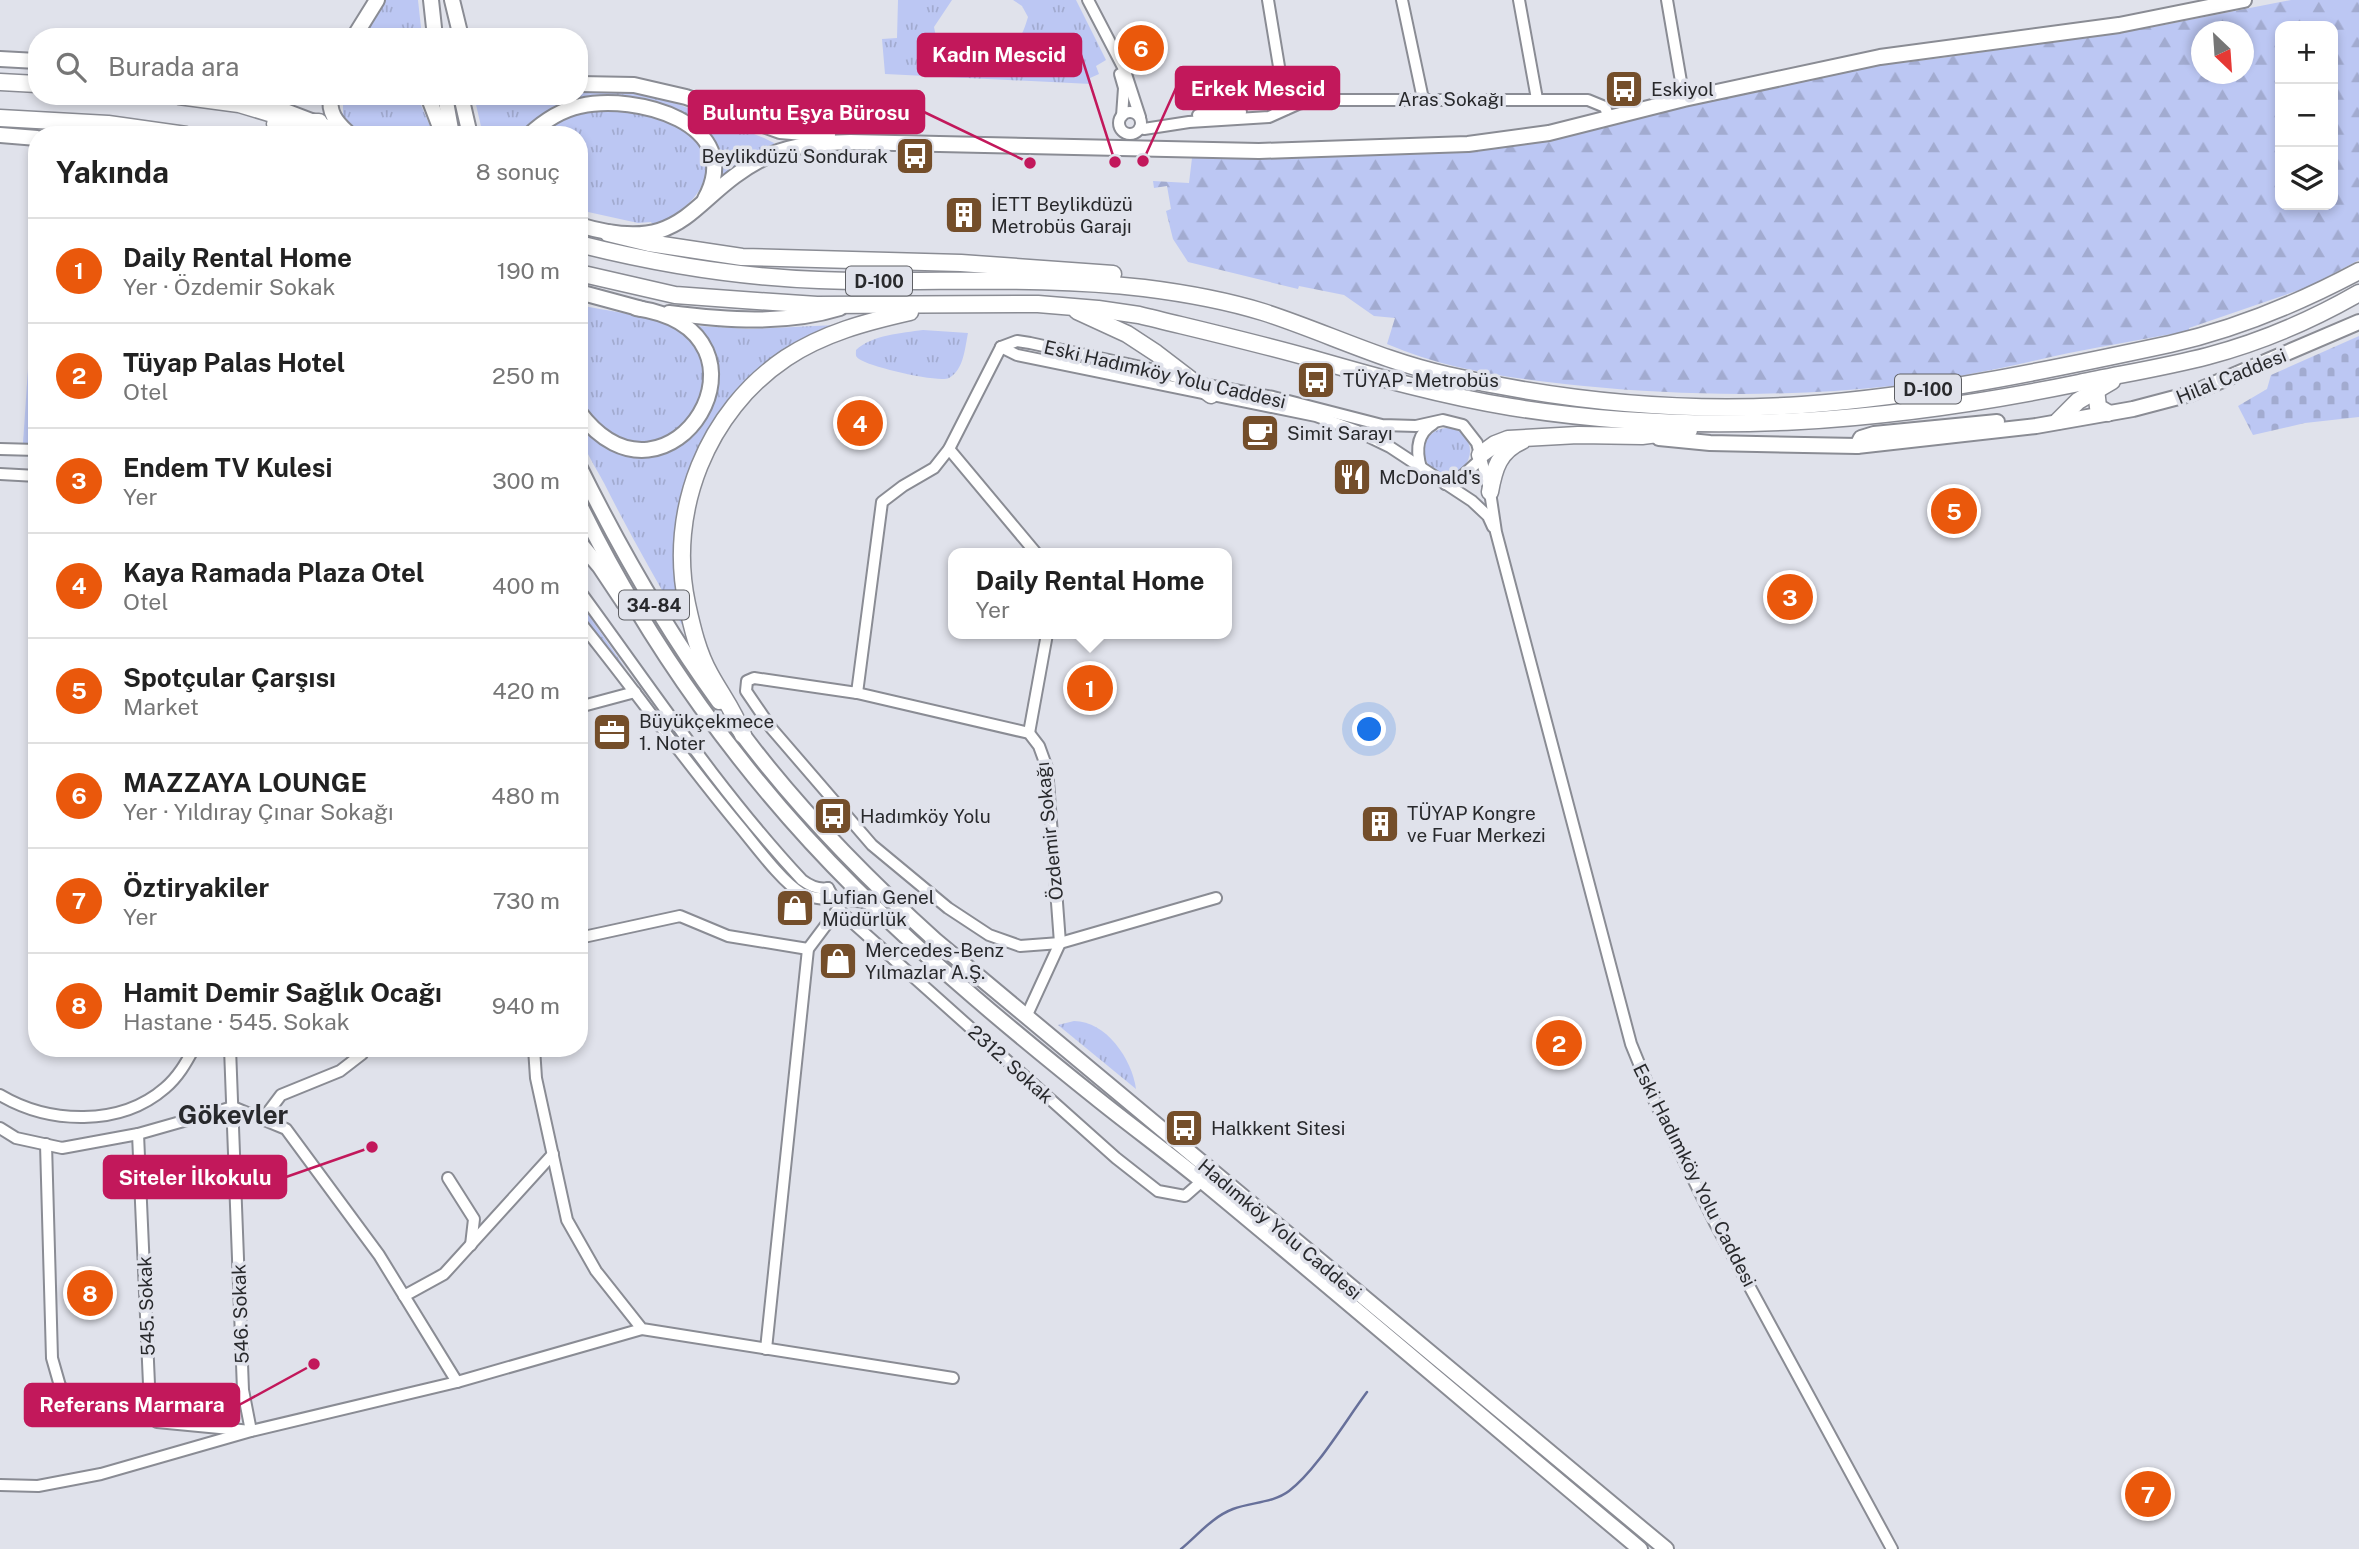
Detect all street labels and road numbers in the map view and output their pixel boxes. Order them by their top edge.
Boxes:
street label: Aras Sokağı [1398,88,1504,110]
road number: D-100 [846,267,912,296]
street label: Eski Hadımköy Yolu Caddesi [1042,335,1288,413]
street label: Hilal Caddesi [2173,344,2289,408]
road number: D-100 [1895,374,1961,404]
road number: 34-84 [619,590,689,620]
street label: Özdemir Sokağı [1031,761,1067,901]
street label: 2312. Sokak [964,1020,1058,1108]
street label: Eski Hadımköy Yolu Caddesi [1629,1060,1761,1290]
street label: Hadımköy Yolu Caddesi [1194,1154,1366,1304]
street label: 545. Sokak [133,1255,159,1356]
street label: 546. Sokak [227,1263,253,1364]

